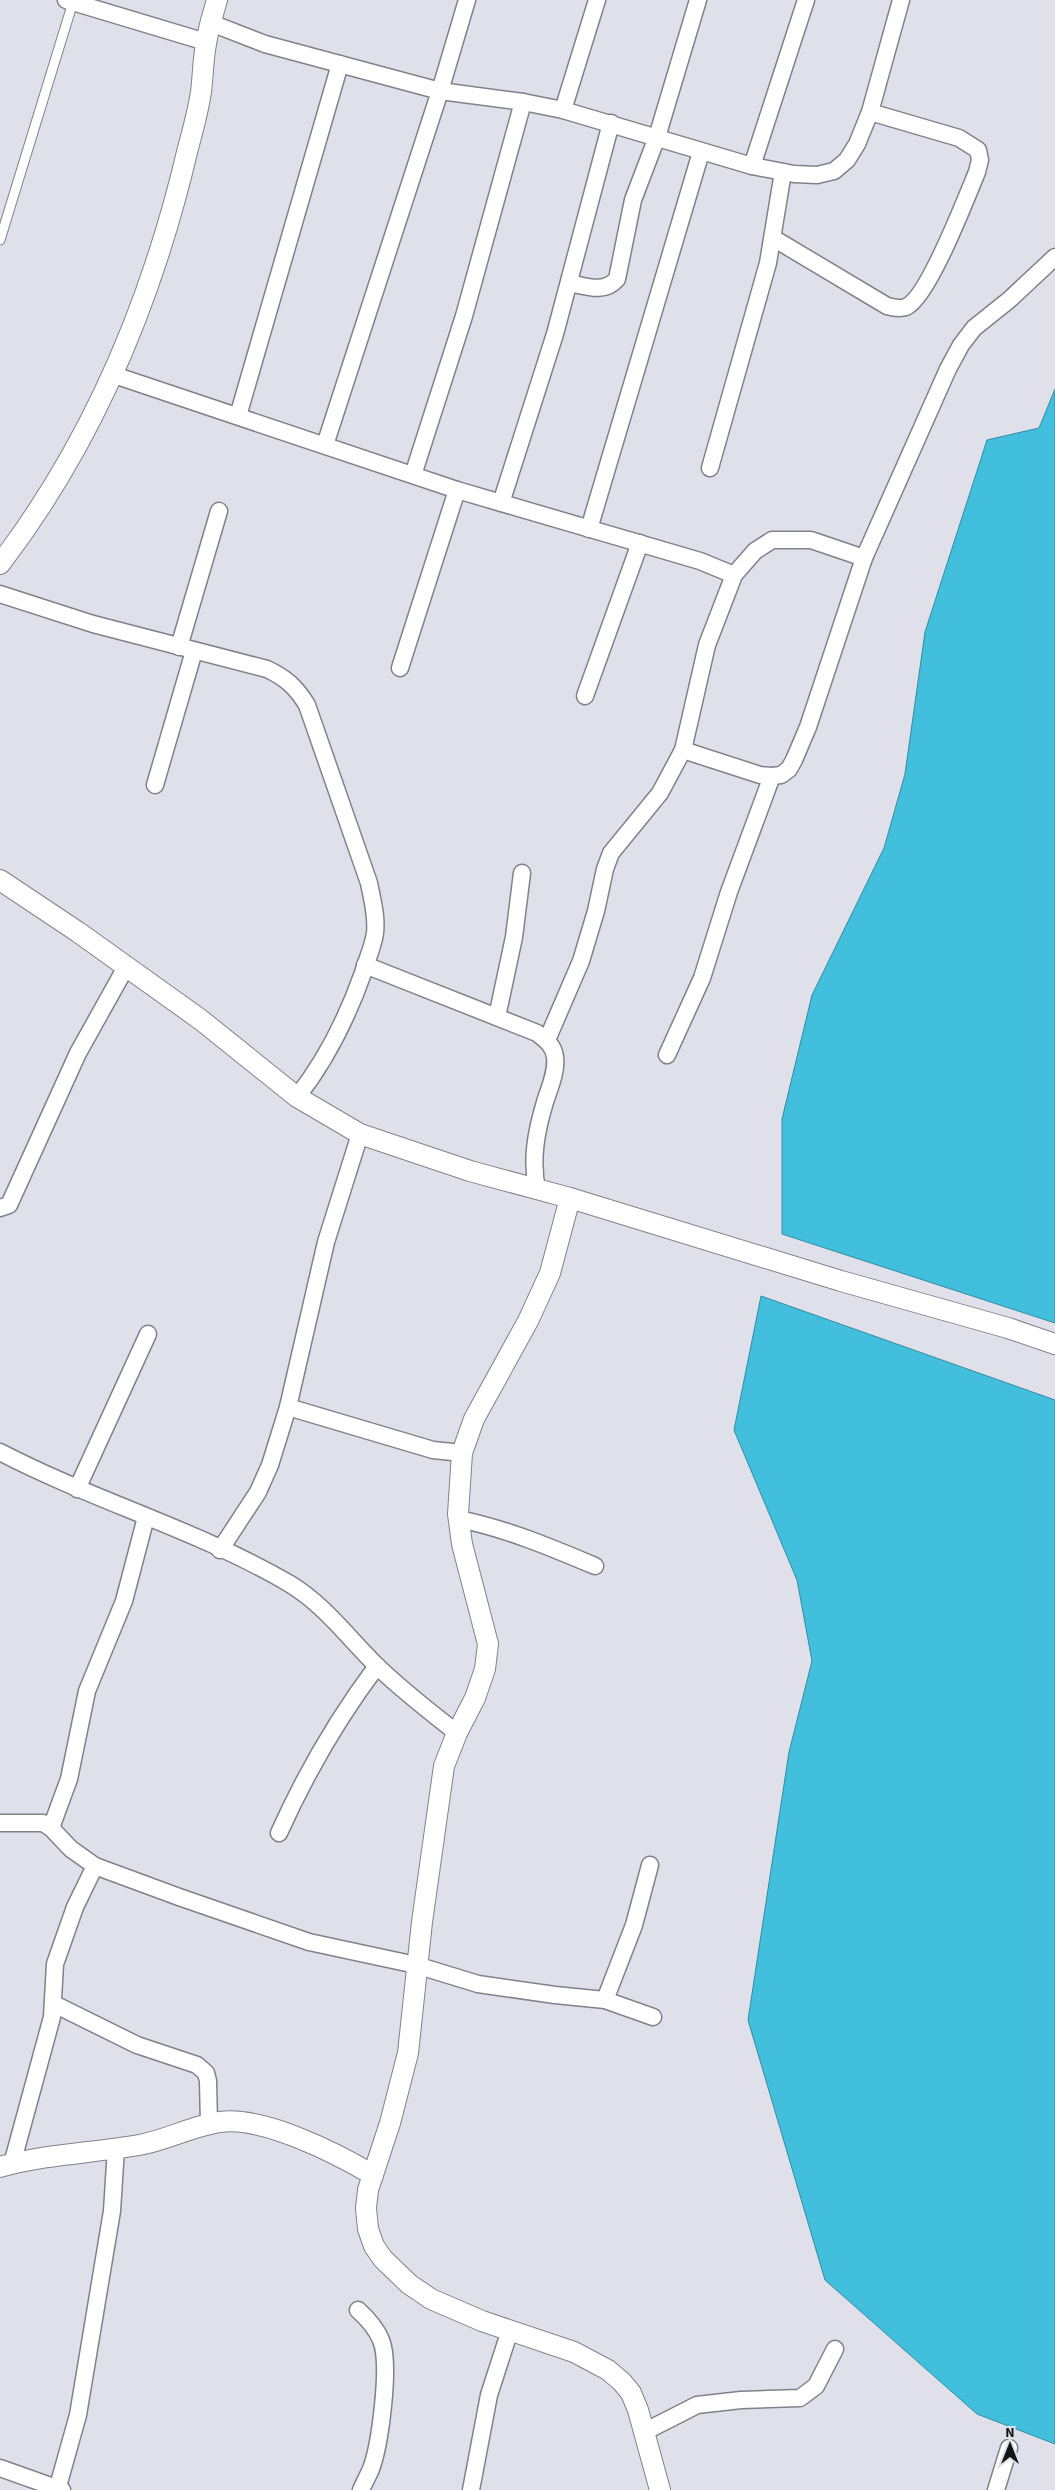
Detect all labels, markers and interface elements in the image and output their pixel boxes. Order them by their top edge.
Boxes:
north arrow [985,2420,1035,2470]
text: N [1005,2423,1015,2443]

